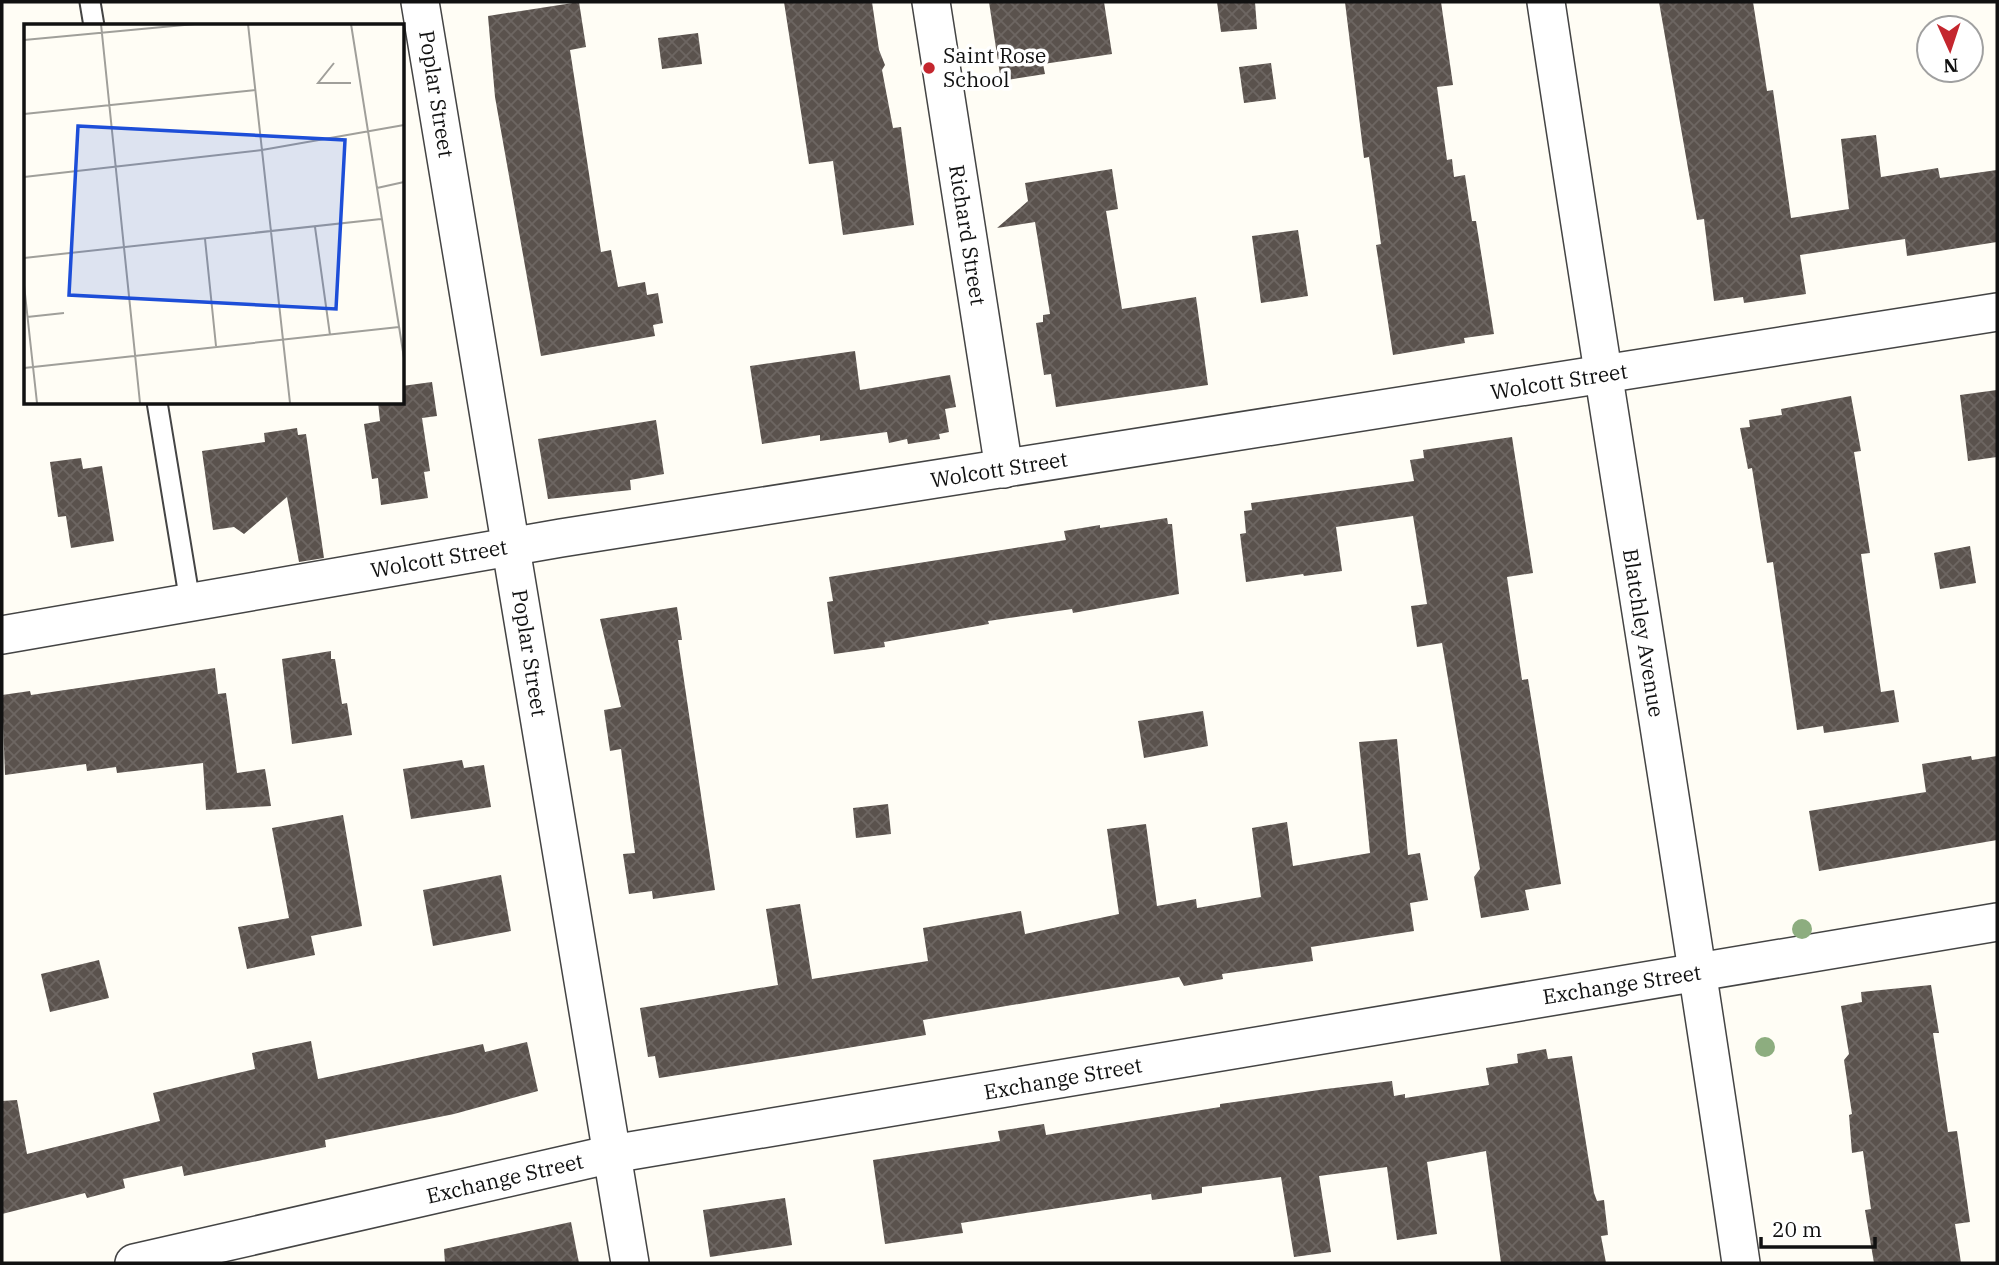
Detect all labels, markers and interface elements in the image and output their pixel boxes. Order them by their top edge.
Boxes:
north arrow [1915,14,1985,84]
inset map [24,24,404,404]
street label: Poplar Street [413,28,461,159]
place label: Saint Rose School [943,41,1046,93]
text: N [1943,54,1959,78]
marker: Saint Rose School [921,60,937,76]
street label: Richard Street [943,162,993,307]
street label: Wolcott Street [1488,356,1629,406]
street label: Wolcott Street [928,444,1069,494]
street label: Wolcott Street [368,532,509,584]
street label: Blatchley Avenue [1617,547,1671,719]
street label: Poplar Street [506,587,554,718]
street label: Exchange Street [1541,958,1703,1010]
street label: Exchange Street [982,1050,1144,1106]
street label: Exchange Street [424,1146,586,1210]
scale bar [1761,1206,1875,1250]
text: 20 m [1772,1215,1822,1243]

